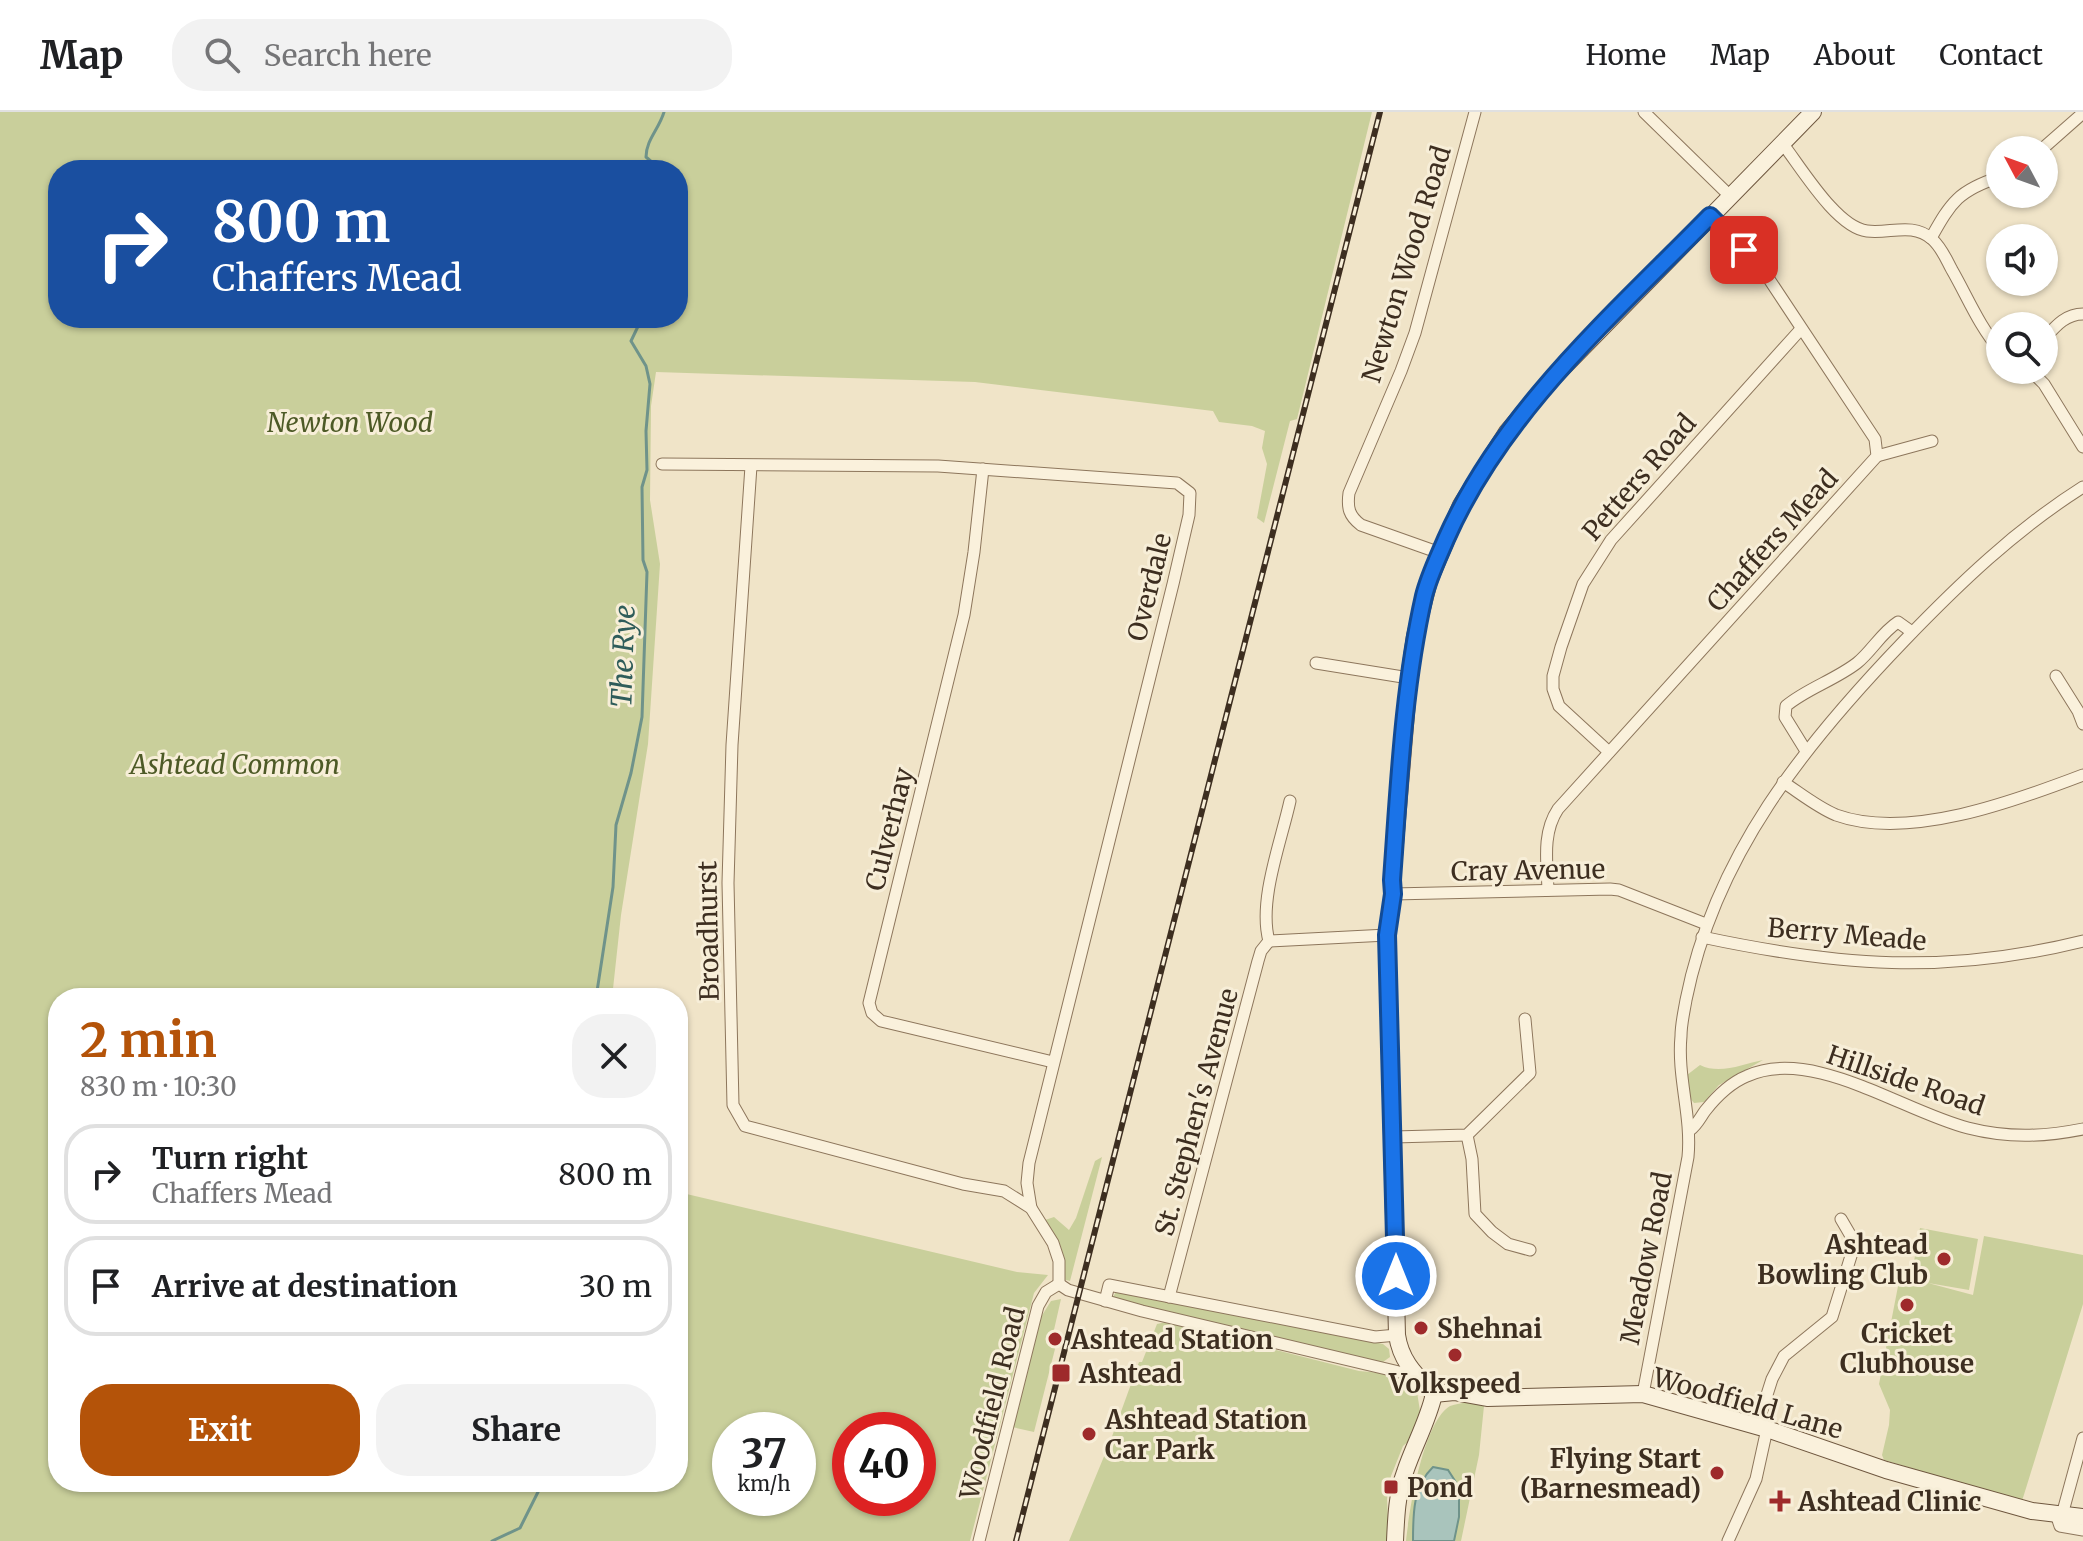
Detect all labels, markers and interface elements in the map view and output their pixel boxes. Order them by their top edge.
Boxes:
search box [172,19,732,91]
text: Map [40,32,124,79]
icon: search [200,33,244,77]
text: Search here [264,36,432,74]
text: Home [1585,37,1666,73]
text: Map [1710,37,1770,73]
text: About [1814,37,1895,73]
text: Contact [1939,37,2043,73]
north arrow [1986,136,2058,208]
map controls [1986,136,2058,384]
street label: Newton Wood Road [1354,141,1458,386]
text: 800 m [212,187,390,257]
icon: right [80,192,184,296]
pin [1710,216,1778,284]
button: sound [1986,224,2058,296]
icon: arrive [1722,228,1766,272]
text: Chaffers Mead [212,256,462,301]
button: search [1986,312,2058,384]
park label: Newton Wood [267,406,433,439]
street label: Petters Road [1575,407,1703,547]
street label: Chaffers Mead [1699,462,1845,618]
street label: Overdale [1120,530,1178,644]
water label: The Rye [603,604,643,708]
park label: Ashtead Common [128,748,340,781]
street label: Culverhay [858,763,920,894]
street label: Cray Avenue [1451,852,1605,888]
street label: Broadhurst [690,860,726,1002]
street label: Berry Meade [1766,911,1928,957]
street label: St. Stephen's Avenue [1147,985,1245,1239]
text: 2 min [80,1010,217,1070]
button: close [572,1014,656,1098]
street label: Hillside Road [1823,1038,1990,1123]
text: 830 m · 10:30 [80,1070,237,1103]
text: Turn right [152,1139,308,1177]
icon: right [84,1152,128,1196]
text: 800 m [558,1155,652,1193]
street label: Meadow Road [1613,1168,1679,1347]
text: Chaffers Mead [152,1177,332,1210]
place label: Ashtead Bowling Club [1757,1228,1928,1291]
position arrow [1354,1234,1438,1318]
marker: Ashtead Bowling Club [1935,1250,1953,1268]
icon: arrive [84,1264,128,1308]
text: Arrive at destination [152,1267,458,1305]
text: 30 m [579,1267,652,1305]
marker: Cricket Clubhouse [1898,1296,1916,1314]
street label: Woodfield Road [952,1303,1032,1504]
place label: Shehnai [1437,1312,1542,1345]
place label: Cricket Clubhouse [1840,1317,1974,1380]
marker: Shehnai [1412,1319,1430,1337]
place label: Ashtead Station [1070,1323,1273,1356]
marker: Ashtead Station [1046,1330,1064,1348]
marker: Volkspeed [1446,1346,1464,1364]
place label: Ashtead [1078,1357,1182,1390]
street label: Woodfield Lane [1648,1360,1847,1446]
marker: Ashtead [1050,1362,1072,1384]
place label: Volkspeed [1388,1367,1521,1400]
button: Exit [80,1384,360,1476]
button: Share [376,1384,656,1476]
place label: Ashtead Station Car Park [1104,1403,1307,1466]
speed limit sign: 40 [832,1412,936,1516]
marker: Ashtead Station Car Park [1080,1425,1098,1443]
text: 37 [741,1429,787,1479]
place label: Flying Start (Barnesmead) [1520,1442,1702,1505]
marker: Flying Start (Barnesmead) [1708,1464,1726,1482]
text: km/h [738,1471,790,1496]
place label: Pond [1407,1471,1473,1504]
marker: Pond [1382,1478,1400,1496]
place label: Ashtead Clinic [1797,1485,1981,1518]
marker: Ashtead Clinic [1769,1490,1791,1512]

